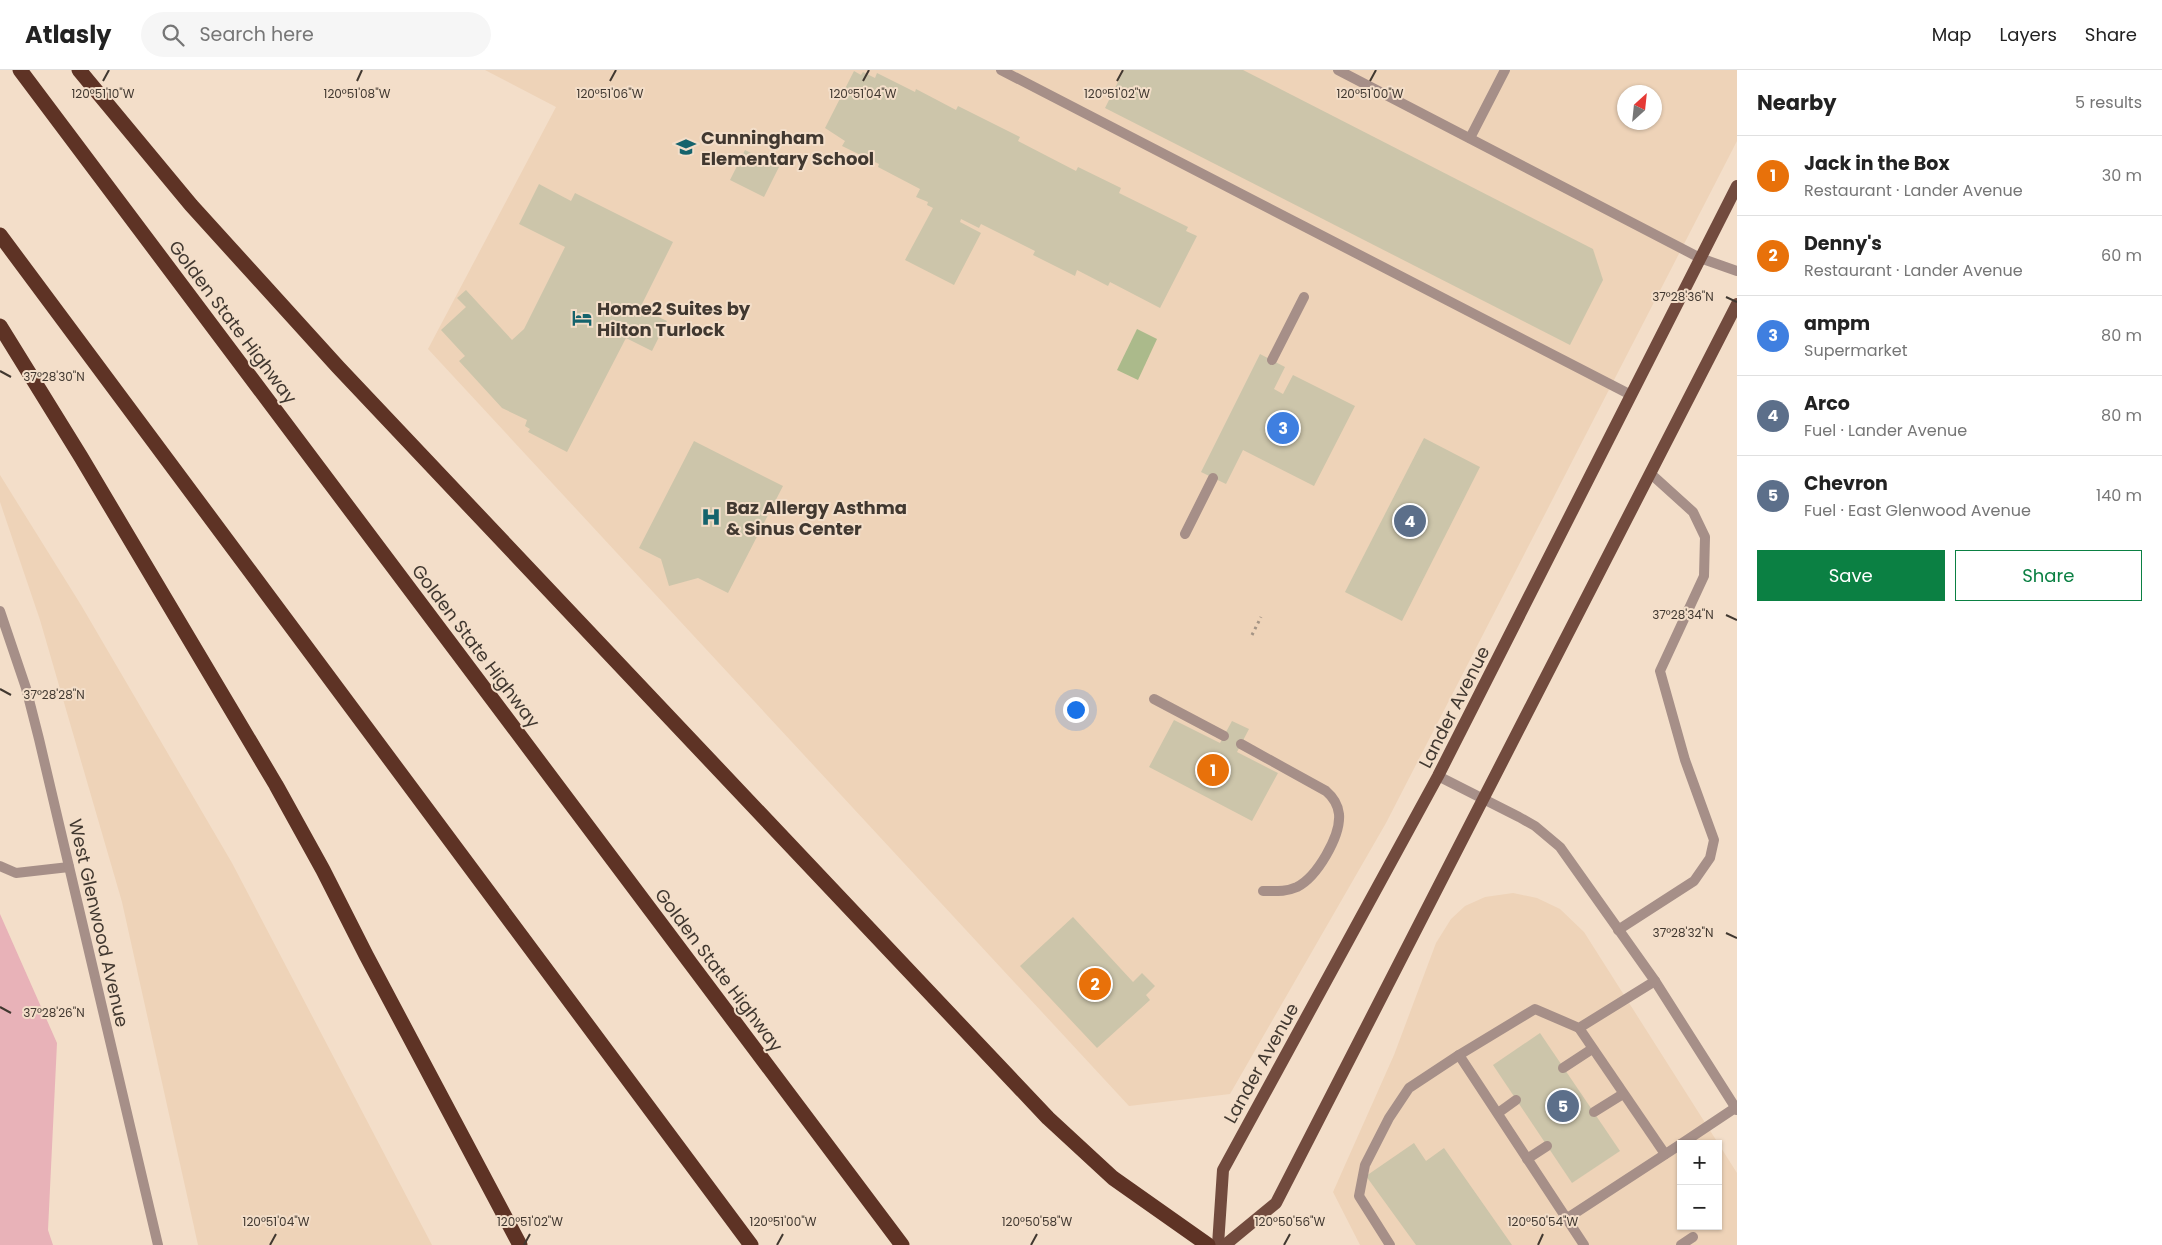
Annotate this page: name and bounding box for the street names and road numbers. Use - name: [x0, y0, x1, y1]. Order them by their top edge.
- street label: Golden State Highway: [163, 235, 303, 409]
- street label: Golden State Highway: [406, 559, 546, 733]
- street label: Lander Avenue: [1412, 642, 1496, 772]
- street label: West Glenwood Avenue: [63, 816, 135, 1030]
- street label: Golden State Highway: [649, 883, 789, 1057]
- street label: Lander Avenue: [1218, 998, 1304, 1128]

